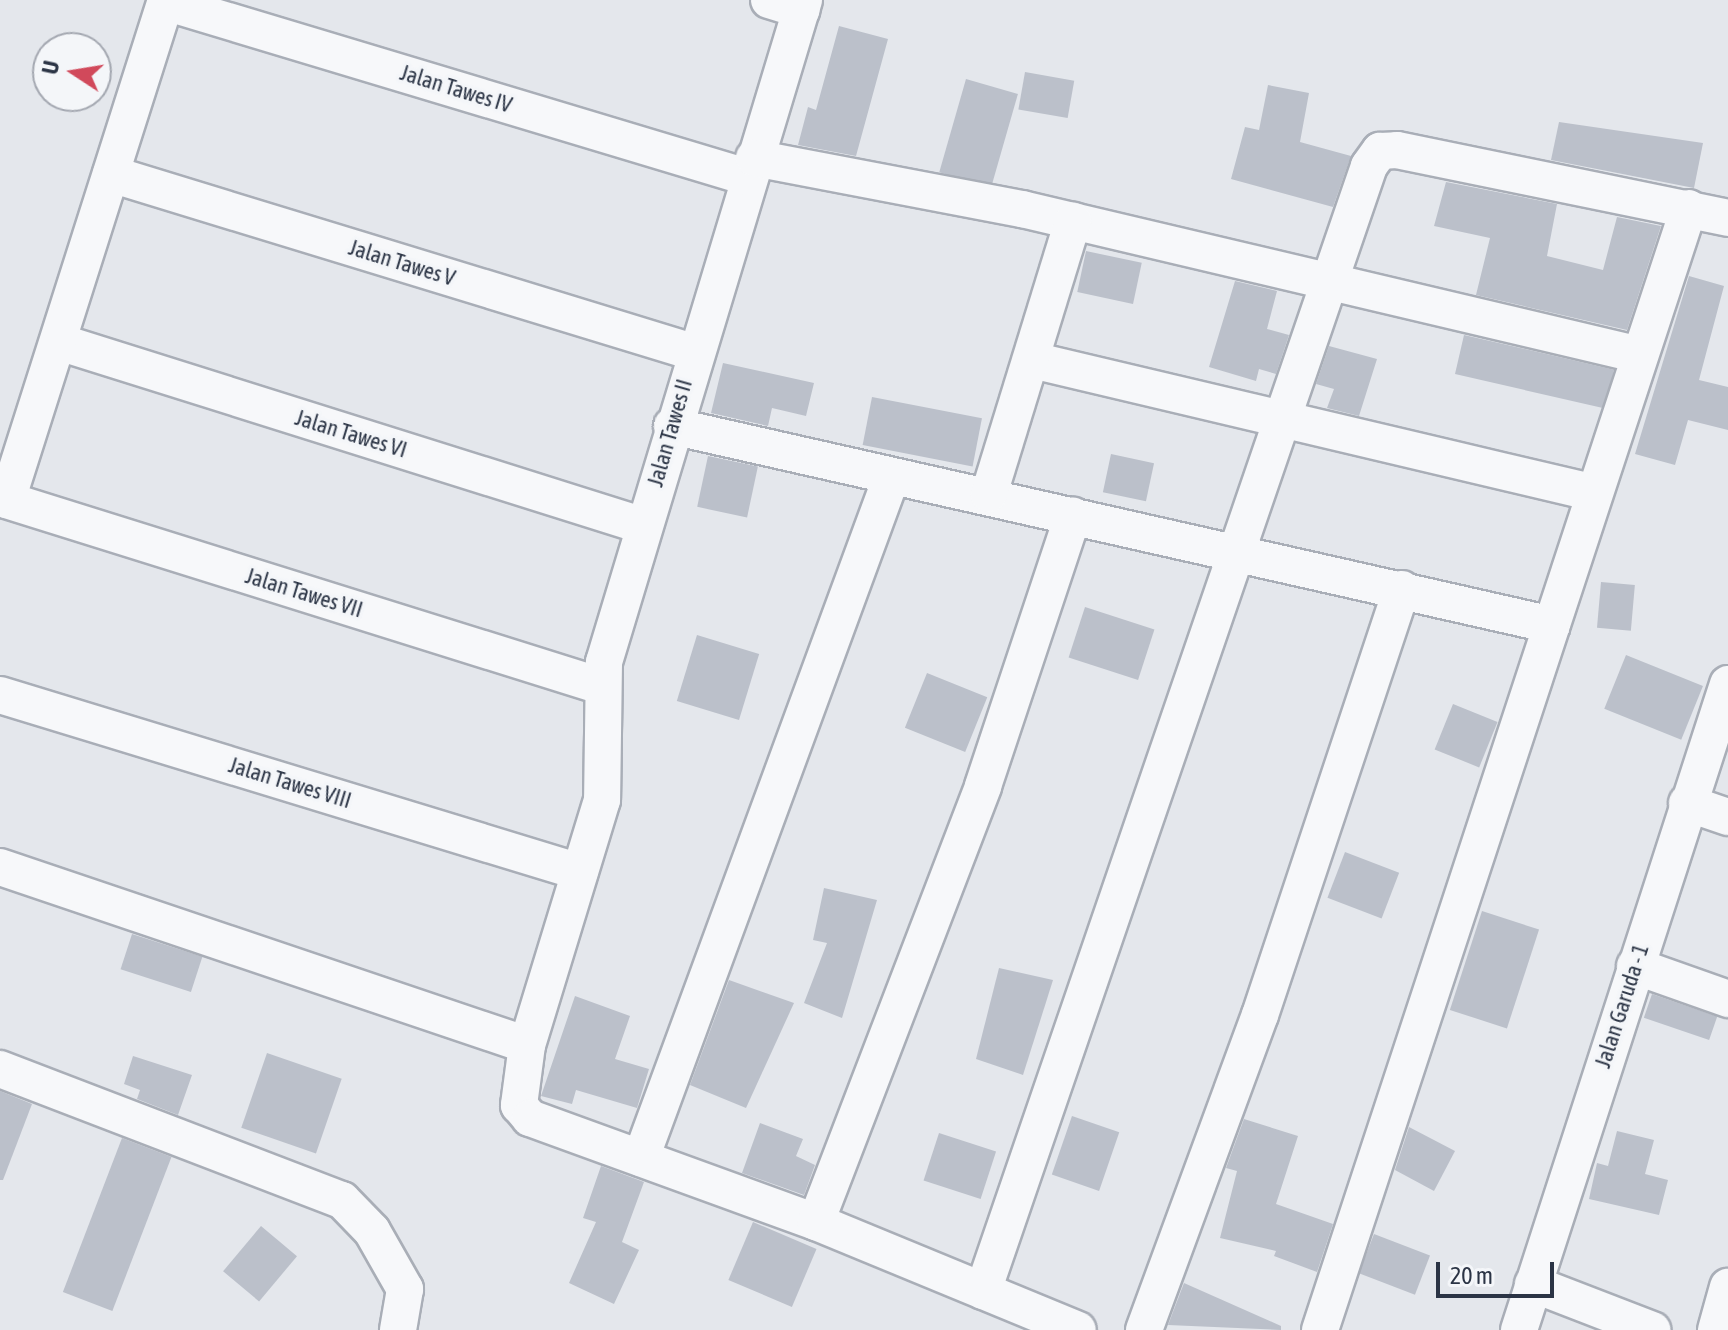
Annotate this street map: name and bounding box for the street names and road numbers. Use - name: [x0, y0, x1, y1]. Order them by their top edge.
- street label: Jalan Tawes IV: [397, 60, 515, 118]
- street label: Jalan Tawes V: [346, 234, 458, 292]
- street label: Jalan Tawes II: [642, 376, 698, 490]
- street label: Jalan Tawes VI: [292, 405, 410, 463]
- street label: Jalan Tawes VII: [242, 563, 366, 623]
- street label: Jalan Tawes VIII: [226, 752, 354, 814]
- street label: Jalan Garuda - 1: [1590, 941, 1654, 1071]

